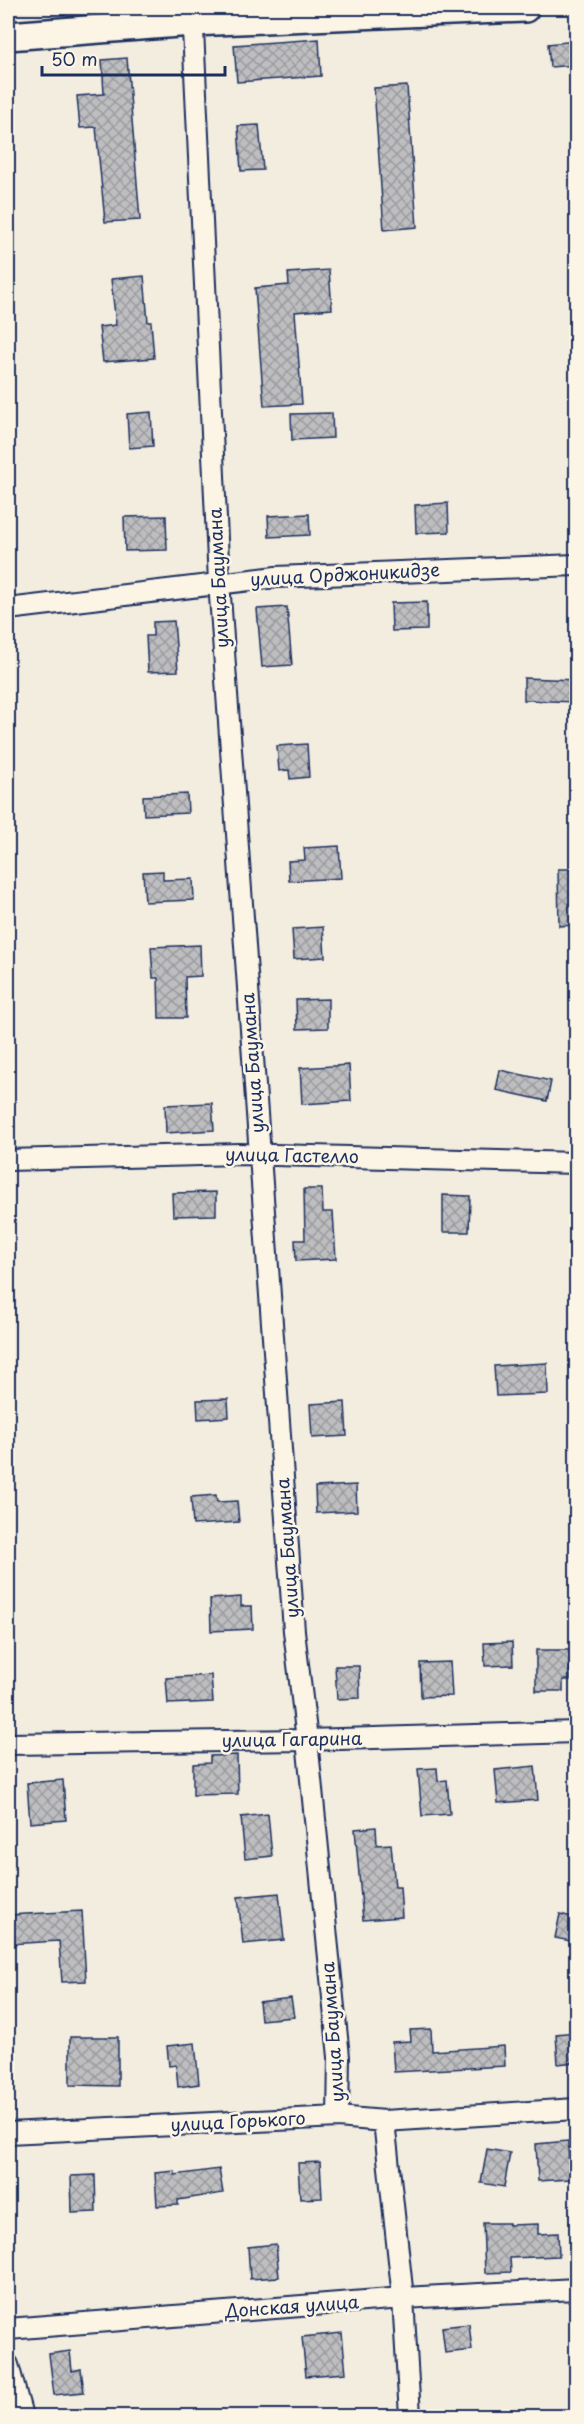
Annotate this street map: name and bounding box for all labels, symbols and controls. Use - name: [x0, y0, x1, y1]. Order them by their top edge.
- scale bar: [42, 39, 225, 77]
- text: 50 m: [51, 45, 98, 72]
- street label: улица Баумана: [200, 507, 235, 649]
- street label: улица Орджоникидзе: [249, 555, 441, 592]
- street label: улица Баумана: [233, 991, 270, 1134]
- street label: улица Гастелло: [225, 1140, 359, 1169]
- street label: улица Баумана: [268, 1476, 305, 1619]
- street label: улица Гагарина: [221, 1724, 363, 1753]
- street label: улица Баумана: [313, 1960, 350, 2103]
- street label: улица Горького: [170, 2103, 306, 2138]
- street label: Донская улица: [223, 2287, 360, 2324]

